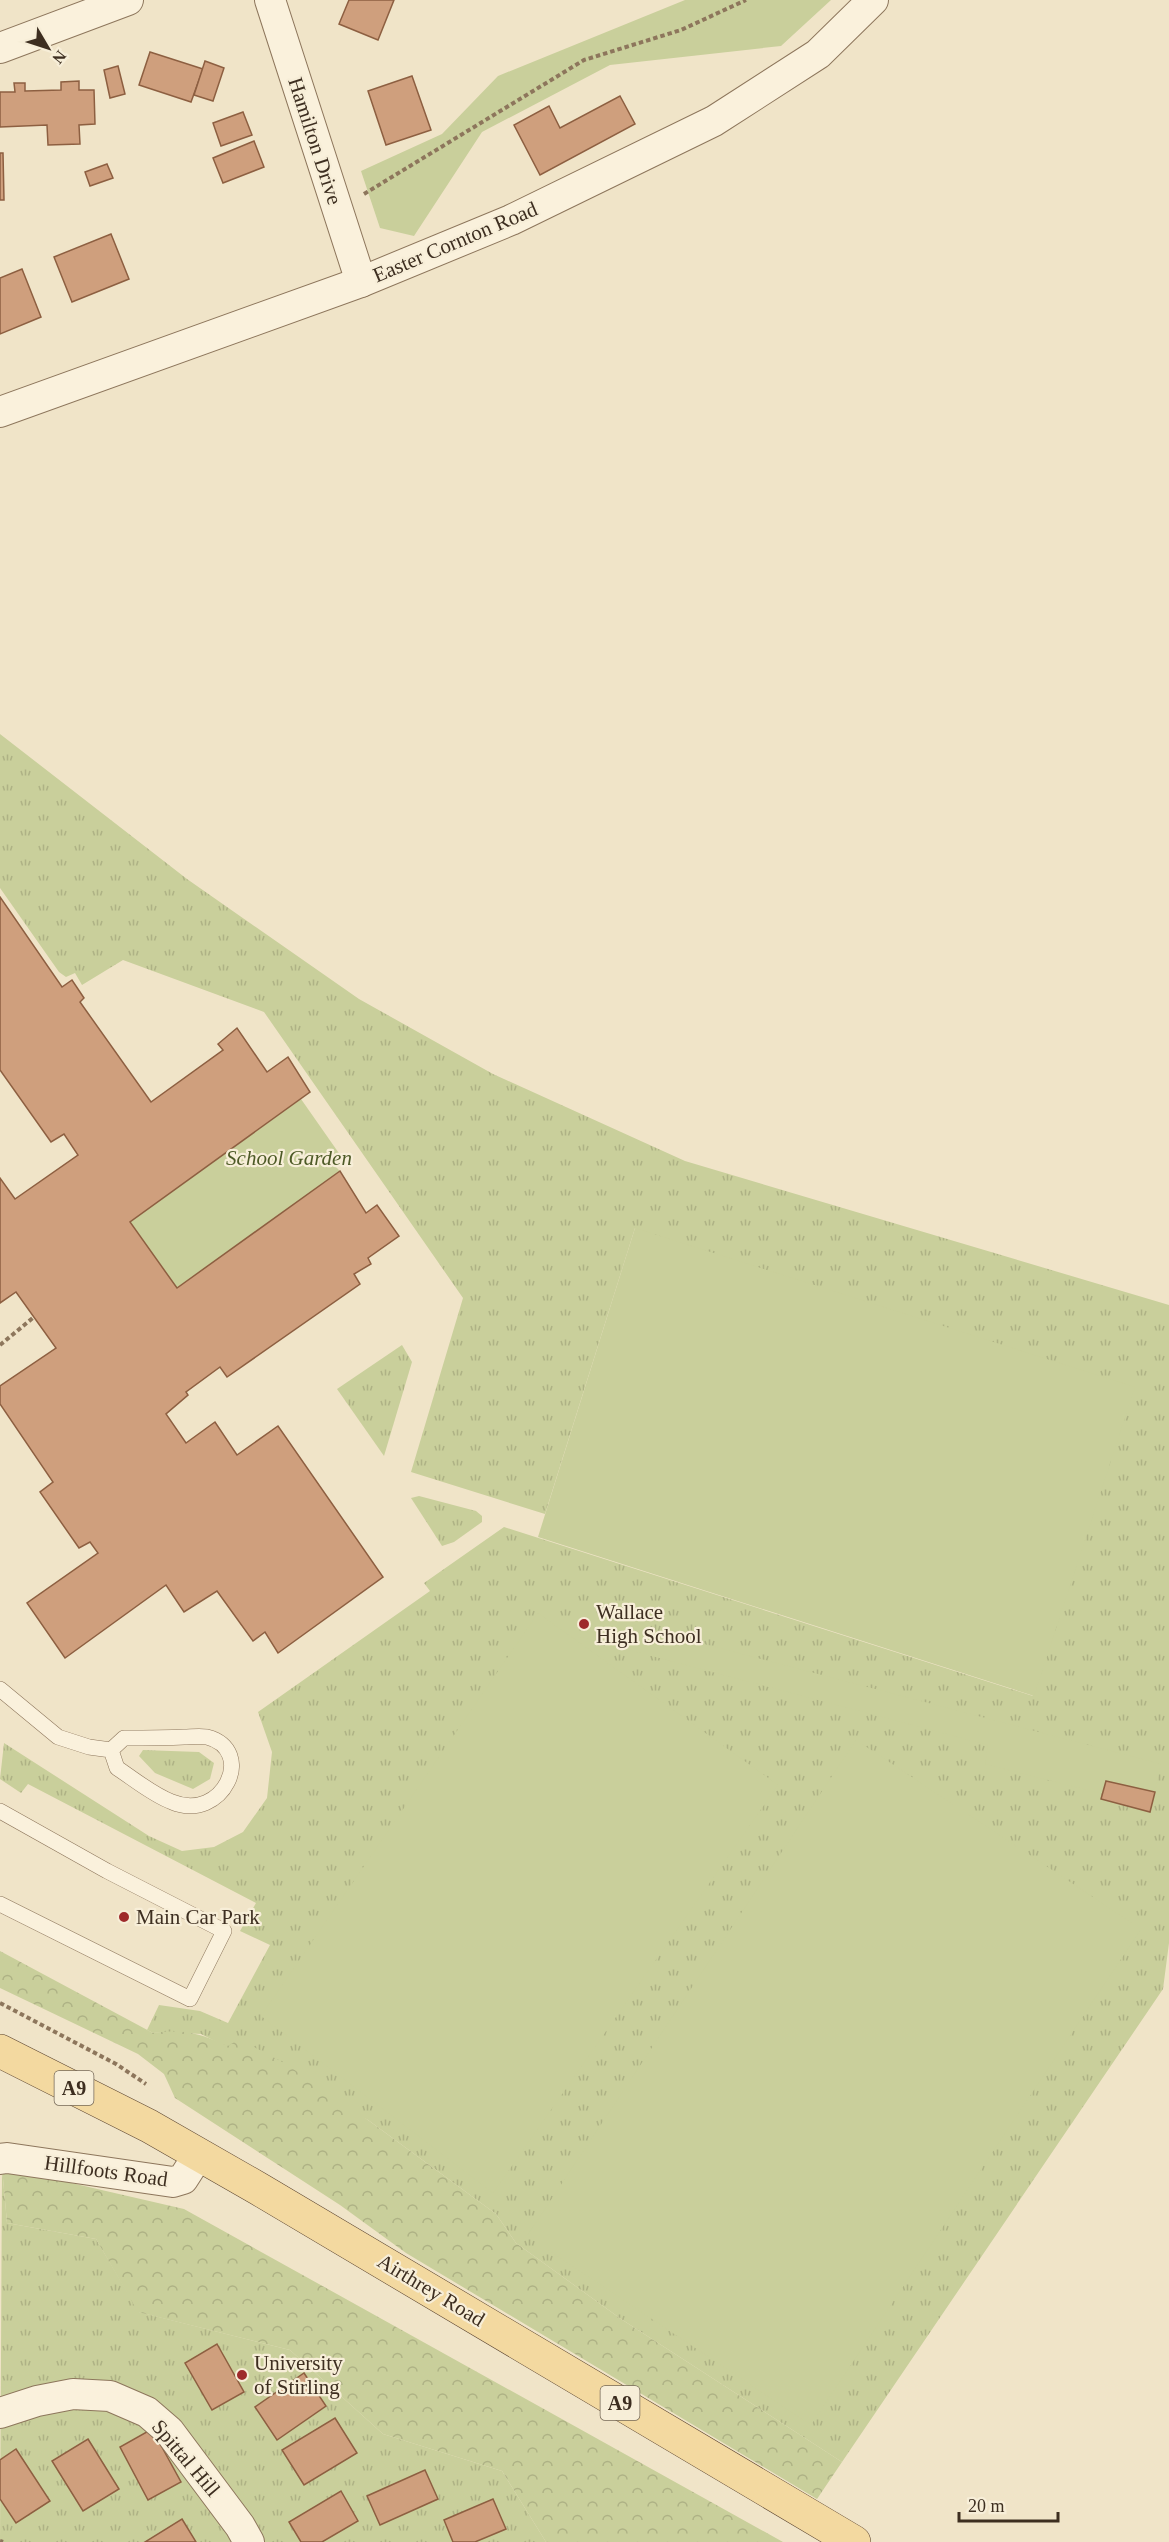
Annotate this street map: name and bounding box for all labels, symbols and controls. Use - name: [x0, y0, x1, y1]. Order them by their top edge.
- north arrow: [18, 18, 78, 78]
- text: N: [49, 47, 70, 67]
- street label: Hamilton Drive: [283, 74, 347, 208]
- street label: Easter Cornton Road: [369, 196, 541, 287]
- park label: School Garden: [226, 1146, 352, 1170]
- place label: Wallace High School: [596, 1600, 702, 1648]
- marker: Wallace High School: [577, 1617, 591, 1631]
- place label: Main Car Park: [136, 1905, 260, 1929]
- marker: Main Car Park: [117, 1910, 131, 1924]
- road number: A9: [54, 2071, 94, 2105]
- street label: Hillfoots Road: [43, 2150, 170, 2192]
- street label: Airthrey Road: [373, 2249, 489, 2332]
- place label: University of Stirling: [254, 2351, 343, 2399]
- marker: University of Stirling: [235, 2368, 249, 2382]
- road number: A9: [600, 2386, 640, 2420]
- street label: Spittal Hill: [147, 2415, 225, 2501]
- scale bar: [959, 2485, 1058, 2523]
- text: 20 m: [968, 2496, 1005, 2516]

